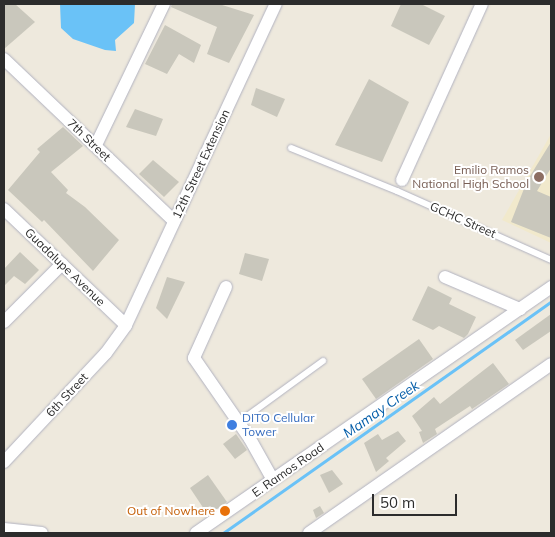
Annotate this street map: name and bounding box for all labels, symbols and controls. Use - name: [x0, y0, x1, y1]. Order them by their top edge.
- street label: 12th Street Extension: [169, 107, 233, 221]
- street label: 7th Street: [64, 116, 114, 164]
- place label: Emilio Ramos National High School: [412, 163, 529, 191]
- marker: Emilio Ramos National High School: [533, 171, 545, 183]
- street label: GCHC Street: [428, 199, 498, 241]
- street label: Guadalupe Avenue: [22, 225, 108, 309]
- street label: 6th Street: [43, 370, 91, 420]
- water label: Mamay Creek: [340, 377, 422, 441]
- place label: DITO Cellular Tower: [242, 411, 315, 439]
- marker: DITO Cellular Tower: [226, 419, 238, 431]
- street label: E. Ramos Road: [249, 440, 327, 500]
- scale bar: [375, 484, 460, 516]
- text: 50 m: [380, 493, 415, 512]
- place label: Out of Nowhere: [127, 504, 215, 518]
- marker: Out of Nowhere: [219, 505, 231, 517]

